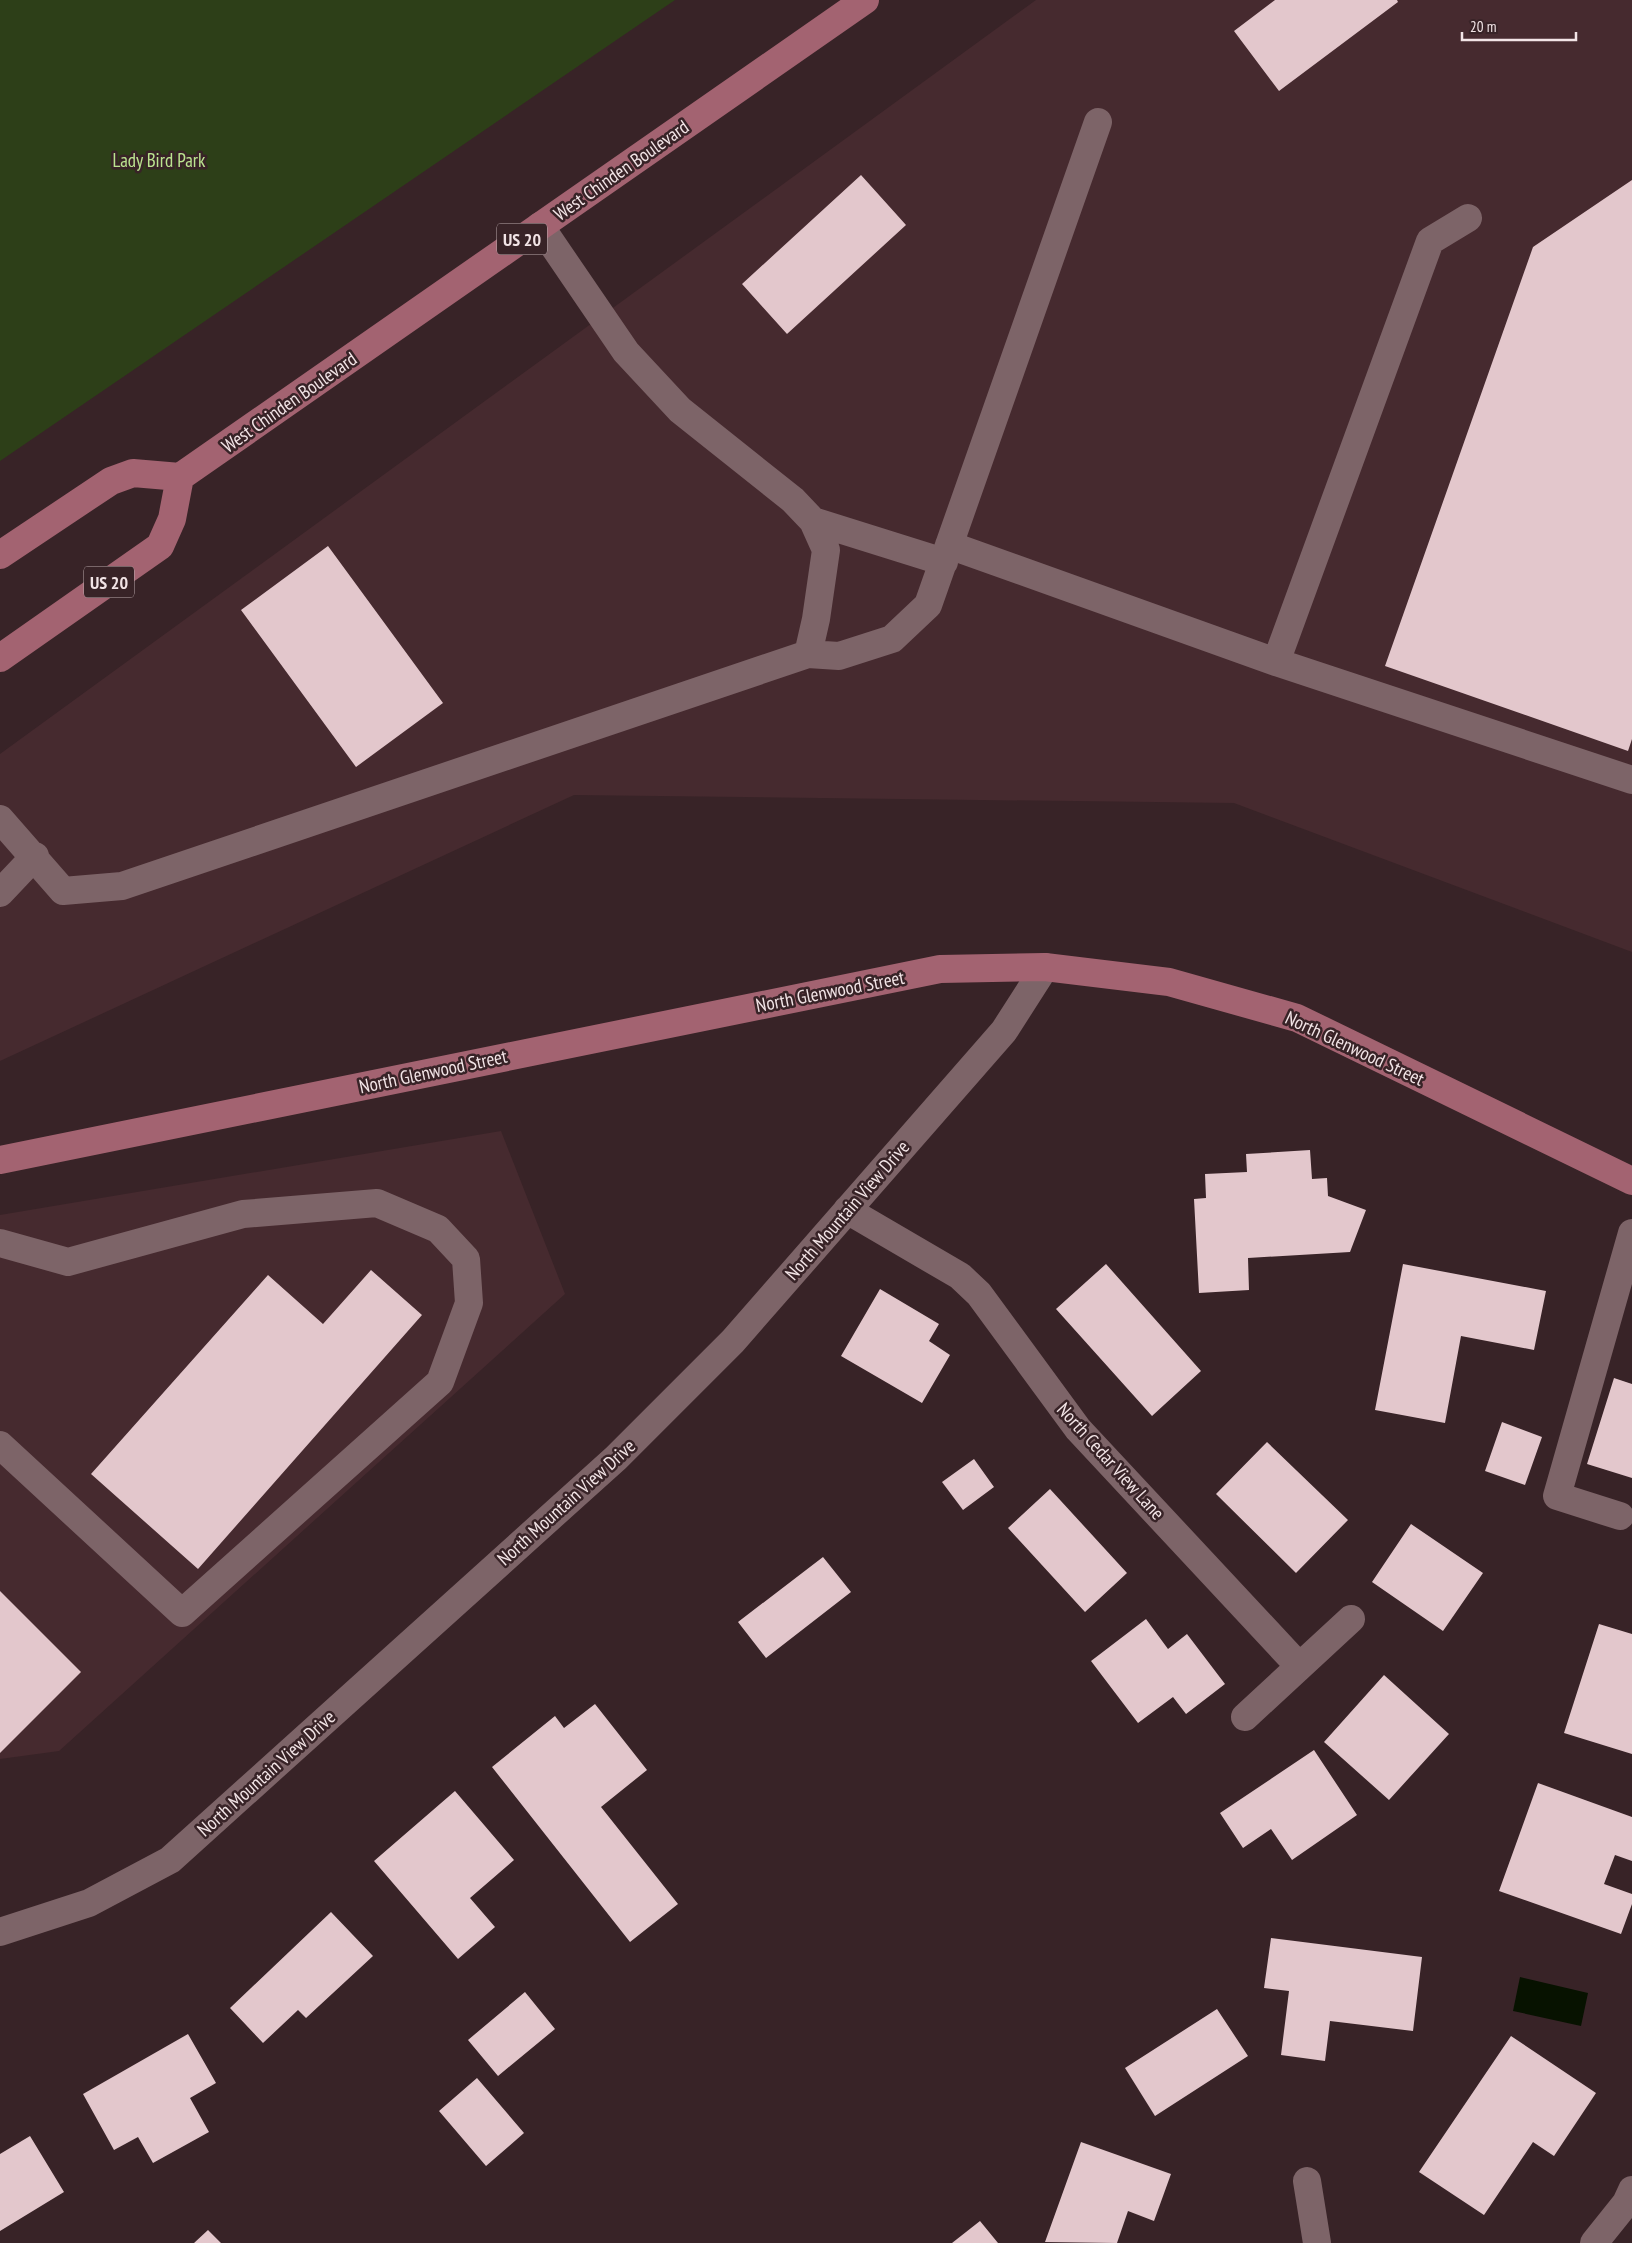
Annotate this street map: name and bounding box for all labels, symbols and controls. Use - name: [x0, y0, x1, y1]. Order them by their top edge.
- scale bar: [1462, 10, 1576, 42]
- text: 20 m: [1470, 17, 1496, 36]
- street label: West Chinden Boulevard: [549, 114, 693, 226]
- park label: Lady Bird Park: [113, 148, 206, 172]
- road number: US 20: [497, 223, 547, 254]
- street label: West Chinden Boulevard: [217, 346, 361, 458]
- road number: US 20: [84, 566, 134, 598]
- street label: North Glenwood Street: [754, 965, 907, 1017]
- street label: North Glenwood Street: [1282, 1005, 1429, 1091]
- street label: North Glenwood Street: [357, 1043, 510, 1098]
- street label: North Mountain View Drive: [780, 1135, 914, 1285]
- street label: North Cedar View Lane: [1052, 1398, 1170, 1525]
- street label: North Mountain View Drive: [492, 1434, 640, 1570]
- street label: North Mountain View Drive: [192, 1705, 340, 1841]

